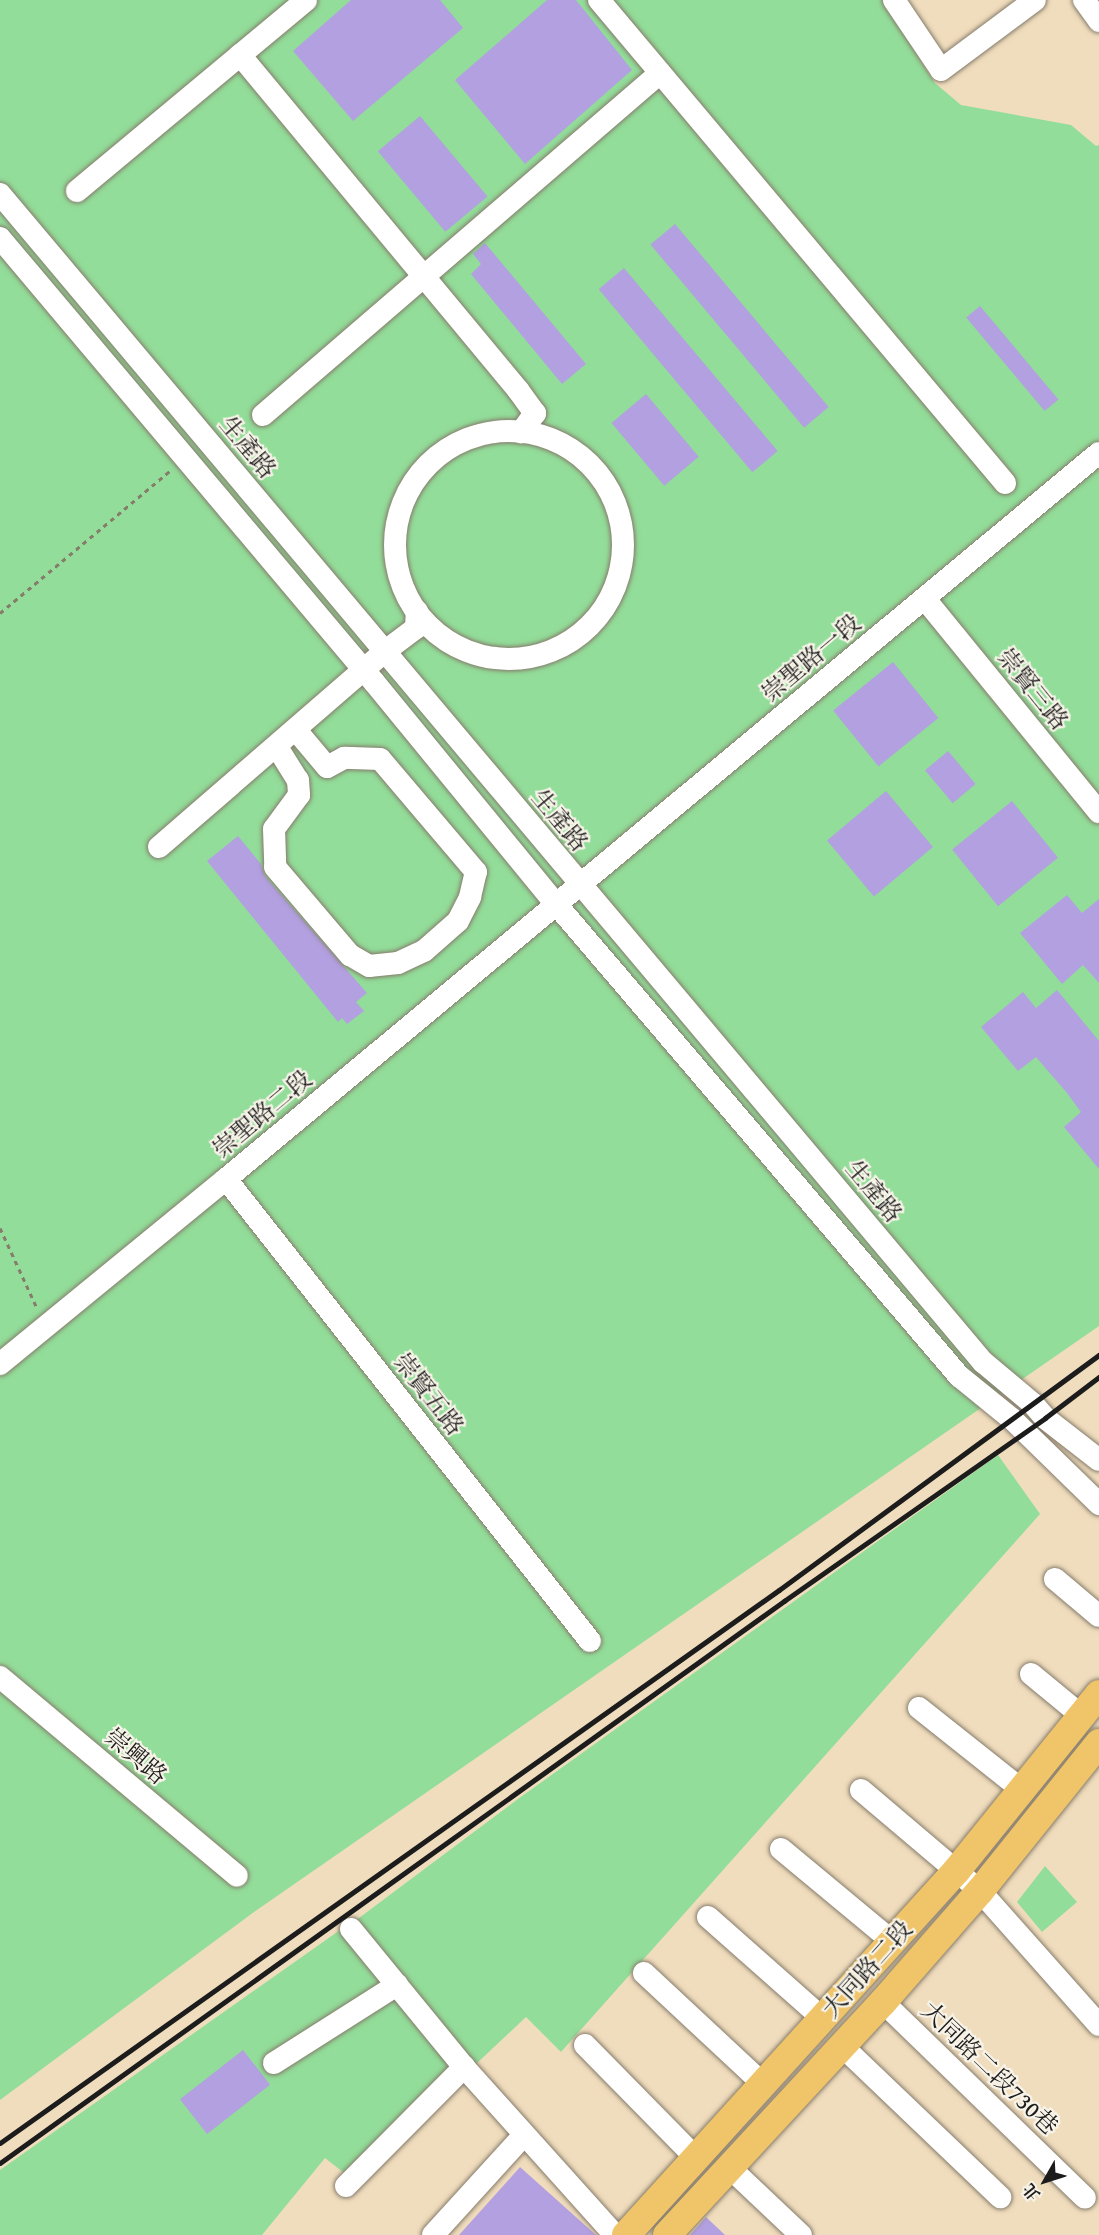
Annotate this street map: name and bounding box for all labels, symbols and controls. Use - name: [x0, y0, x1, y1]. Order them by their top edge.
- street label: 生產路: [214, 410, 282, 484]
- street label: 崇聖路一段: [756, 608, 866, 708]
- street label: 崇賢三路: [992, 643, 1074, 735]
- street label: 生產路: [526, 783, 594, 857]
- street label: 崇聖路二段: [207, 1064, 317, 1164]
- street label: 生產路: [840, 1154, 908, 1228]
- street label: 崇賢五路: [388, 1347, 470, 1441]
- street label: 崇興路: [99, 1722, 173, 1790]
- street label: 大同路二段: [816, 1915, 918, 2023]
- street label: 大同路二段730巷: [916, 1996, 1064, 2140]
- north arrow: [1015, 2151, 1075, 2211]
- text: 北: [1017, 2179, 1045, 2206]

